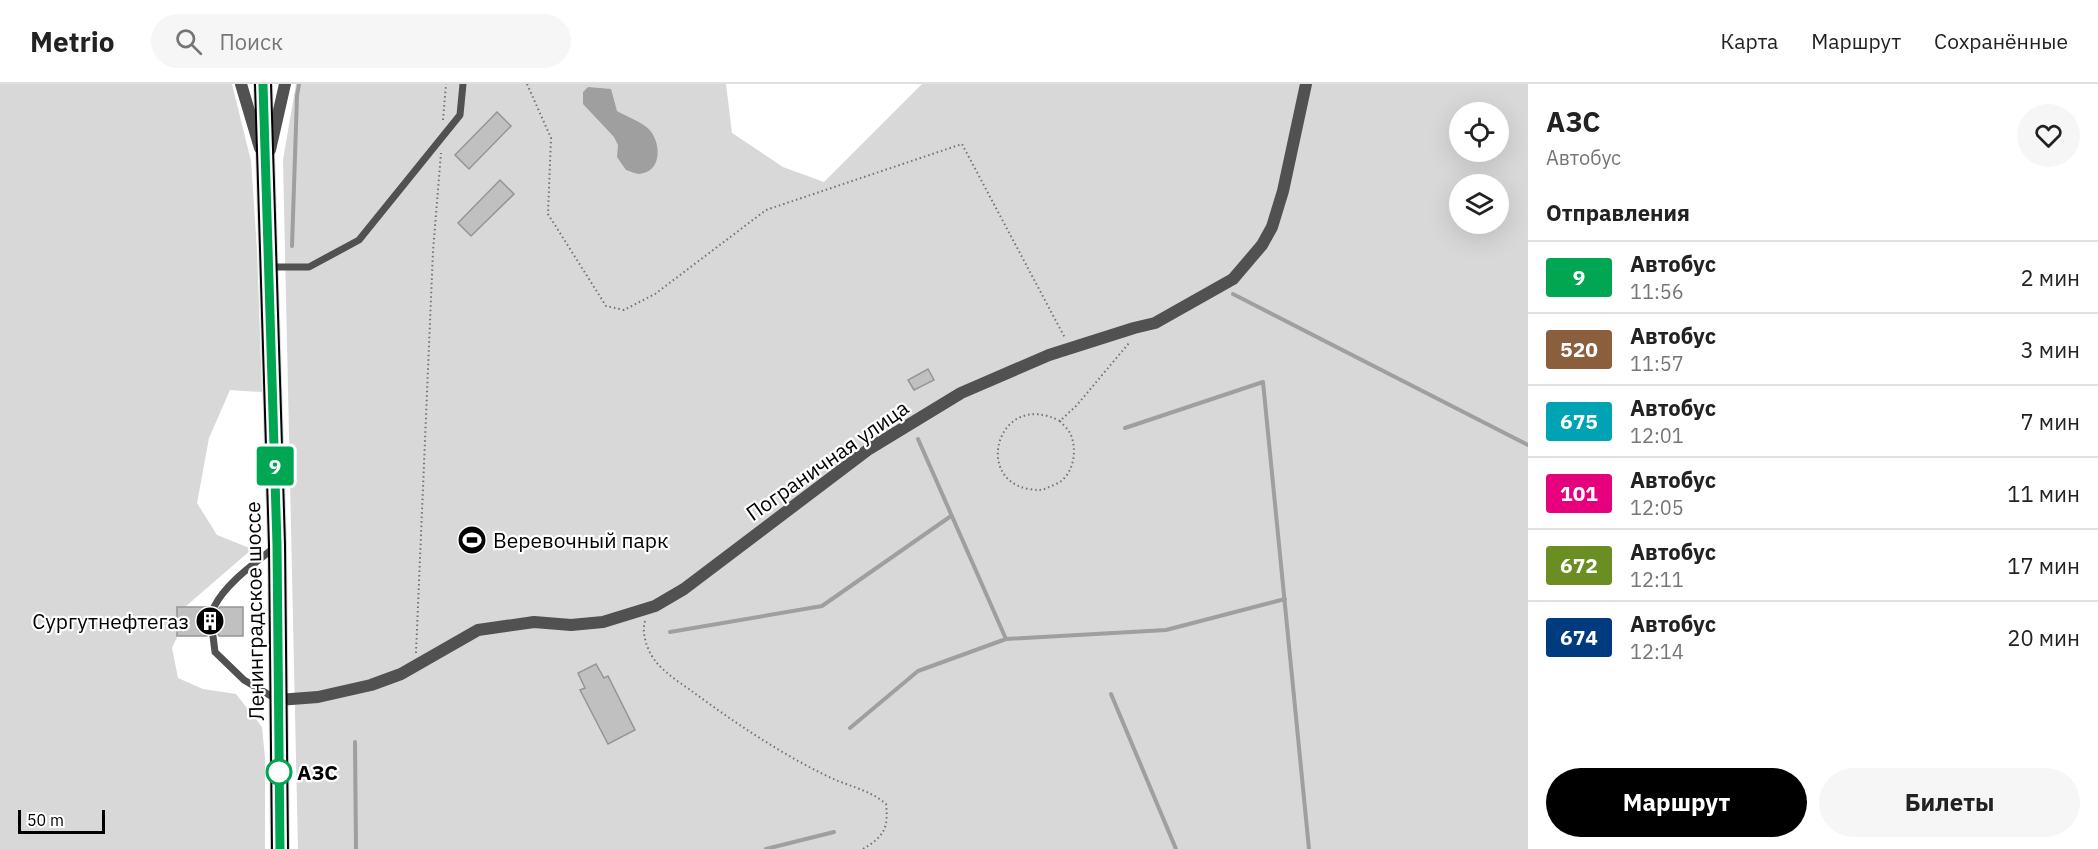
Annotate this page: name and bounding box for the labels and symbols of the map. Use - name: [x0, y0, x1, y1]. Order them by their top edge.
- street label: Пограничная улица: [740, 393, 914, 527]
- line badge: 9: [256, 446, 294, 485]
- street label: Ленинградское шоссе: [238, 501, 270, 721]
- sports icon: Веревочный парк: [456, 524, 488, 556]
- place label: Веревочный парк: [493, 526, 669, 554]
- building icon: Сургутнефтегаз: [194, 605, 226, 637]
- place label: Сургутнефтегаз: [32, 607, 189, 635]
- place label: АЗС: [297, 758, 338, 786]
- marker: АЗС: [266, 759, 292, 785]
- scale bar: [18, 807, 105, 834]

